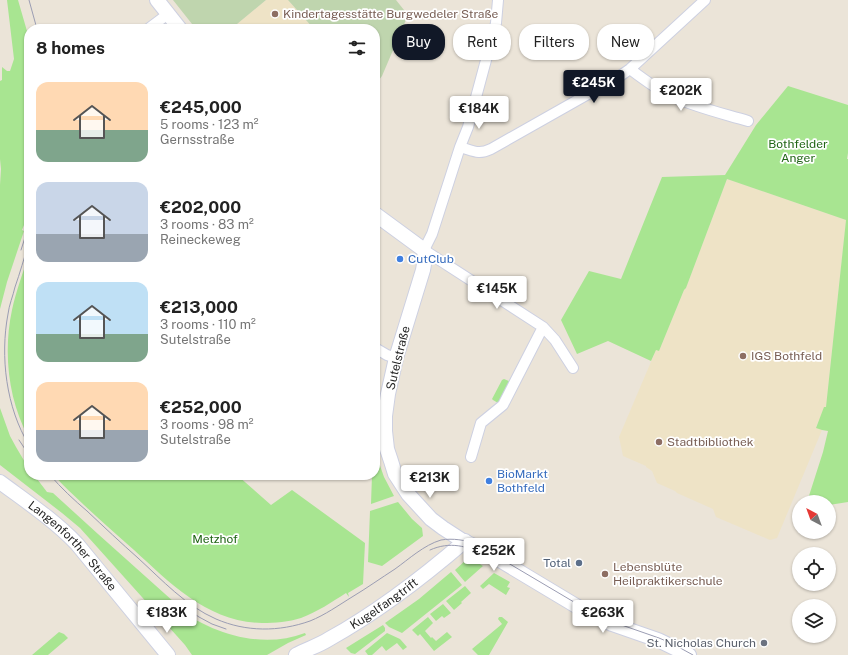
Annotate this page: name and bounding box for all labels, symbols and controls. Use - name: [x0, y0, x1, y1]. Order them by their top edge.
- place label: Kindertagesstätte Burgwedeler Straße: [283, 7, 499, 21]
- marker: Kindertagesstätte Burgwedeler Straße: [270, 9, 280, 19]
- chip: Buy: [392, 24, 445, 60]
- chip: Rent: [453, 24, 511, 60]
- chip: Filters: [519, 24, 589, 60]
- chip: New: [597, 24, 654, 60]
- icon: filters: [346, 37, 368, 59]
- text: 8 homes: [36, 38, 105, 58]
- pin: €245K: [566, 70, 622, 104]
- text: €245K: [572, 75, 616, 90]
- pin: €202K: [653, 78, 709, 112]
- text: €202K: [660, 83, 702, 98]
- pin: €184K: [451, 96, 507, 130]
- text: €245,000: [160, 97, 242, 117]
- icon: home: [68, 98, 116, 146]
- text: €184K: [459, 101, 499, 116]
- text: 5 rooms · 123 m²: [160, 117, 259, 132]
- text: Gernsstraße: [160, 132, 235, 147]
- park label: Bothfelder Anger: [768, 137, 828, 165]
- text: €202,000: [160, 197, 241, 217]
- icon: home: [68, 198, 116, 246]
- text: 3 rooms · 83 m²: [160, 217, 254, 232]
- text: Reineckeweg: [160, 232, 241, 247]
- place label: CutClub: [408, 252, 454, 266]
- marker: CutClub: [395, 254, 405, 264]
- pin: €145K: [469, 276, 525, 310]
- text: €145K: [477, 281, 517, 296]
- text: €213,000: [160, 297, 238, 317]
- icon: home: [68, 298, 116, 346]
- text: 3 rooms · 110 m²: [160, 317, 256, 332]
- street label: Sutelstraße: [383, 324, 413, 391]
- text: Sutelstraße: [160, 332, 231, 347]
- place label: IGS Bothfeld: [751, 349, 822, 363]
- marker: IGS Bothfeld: [738, 351, 748, 361]
- text: €252,000: [160, 397, 242, 417]
- icon: home: [68, 398, 116, 446]
- text: 3 rooms · 98 m²: [160, 417, 254, 432]
- text: Sutelstraße: [160, 432, 231, 447]
- place label: Stadtbibliothek: [667, 435, 754, 449]
- marker: Stadtbibliothek: [654, 437, 664, 447]
- pin: €213K: [402, 465, 458, 499]
- place label: BioMarkt Bothfeld: [497, 467, 548, 495]
- text: €213K: [410, 470, 450, 485]
- marker: BioMarkt Bothfeld: [484, 476, 494, 486]
- north arrow: [792, 495, 836, 539]
- map controls: [792, 495, 836, 643]
- street label: Langenforther Straße: [25, 498, 120, 594]
- park label: Metzhof: [192, 532, 238, 546]
- pin: €252K: [466, 538, 522, 572]
- text: €252K: [472, 543, 516, 558]
- button: locate: [792, 547, 836, 591]
- place label: Total: [543, 556, 571, 570]
- marker: Total: [574, 558, 584, 568]
- place label: Lebensblüte Heilpraktikerschule: [613, 560, 723, 588]
- marker: Lebensblüte Heilpraktikerschule: [600, 569, 610, 579]
- street label: Kugelfangtrift: [347, 575, 421, 632]
- button: layers: [792, 599, 836, 643]
- pin: €183K: [139, 600, 195, 634]
- pin: €263K: [575, 600, 631, 634]
- text: €183K: [147, 605, 187, 620]
- text: €263K: [581, 605, 625, 620]
- place label: St. Nicholas Church: [647, 636, 756, 650]
- marker: St. Nicholas Church: [759, 638, 769, 648]

